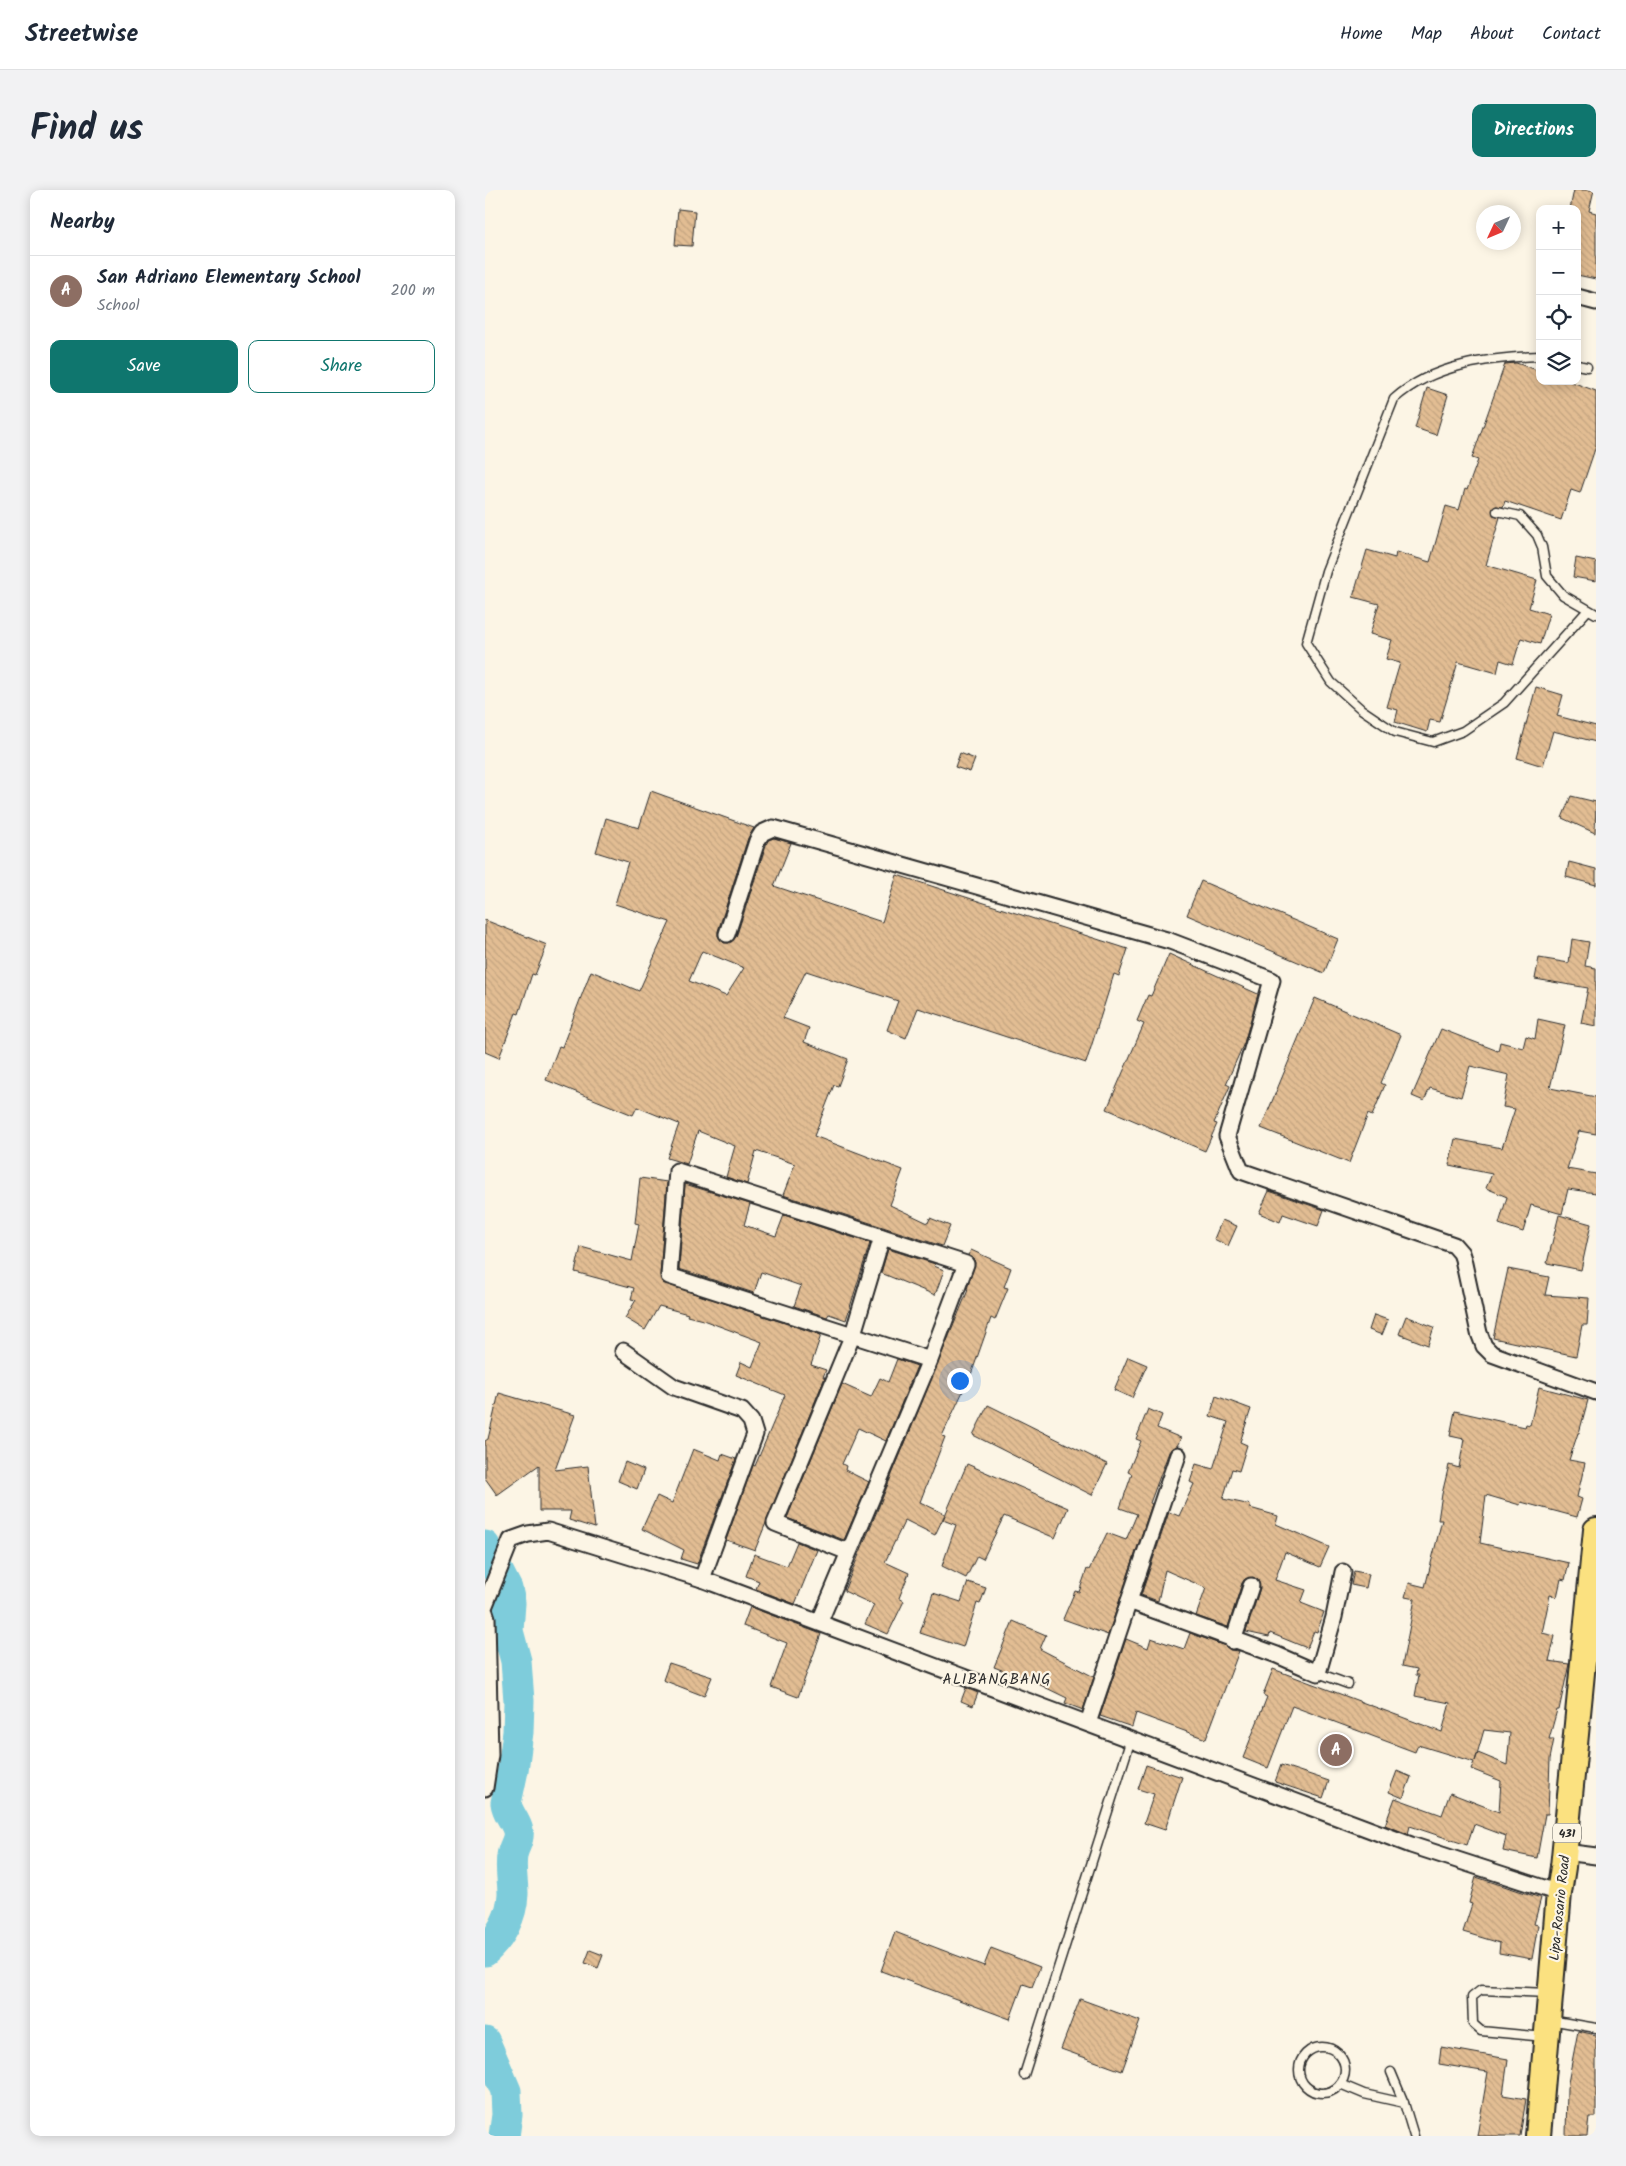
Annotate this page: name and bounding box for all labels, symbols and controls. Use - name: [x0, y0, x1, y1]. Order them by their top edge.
- text: Streetwise: [25, 15, 138, 54]
- text: Home: [1340, 20, 1383, 49]
- text: Map: [1411, 20, 1442, 49]
- text: About: [1470, 20, 1514, 49]
- text: Contact: [1542, 20, 1601, 49]
- text: Find us: [30, 102, 143, 158]
- button: Directions: [1472, 104, 1596, 157]
- north arrow: [1476, 205, 1521, 250]
- map controls: [1536, 205, 1581, 385]
- button: +: [1536, 205, 1581, 250]
- text: Nearby: [50, 206, 115, 239]
- button: −: [1536, 250, 1581, 295]
- text: San Adriano Elementary School: [97, 263, 361, 293]
- text: A: [61, 278, 71, 303]
- text: 200 m: [391, 278, 435, 303]
- text: School: [97, 293, 140, 318]
- button: locate: [1536, 295, 1581, 340]
- button: Save: [50, 340, 238, 393]
- button: Share: [248, 340, 435, 393]
- button: layers: [1536, 340, 1581, 385]
- your location: [947, 1368, 973, 1394]
- district label: ALIBANGBANG: [943, 1668, 1051, 1692]
- pin: A: [1320, 1731, 1352, 1769]
- road number: 431: [1553, 1824, 1581, 1842]
- street label: Lipa-Rosario Road: [1544, 1853, 1577, 1962]

